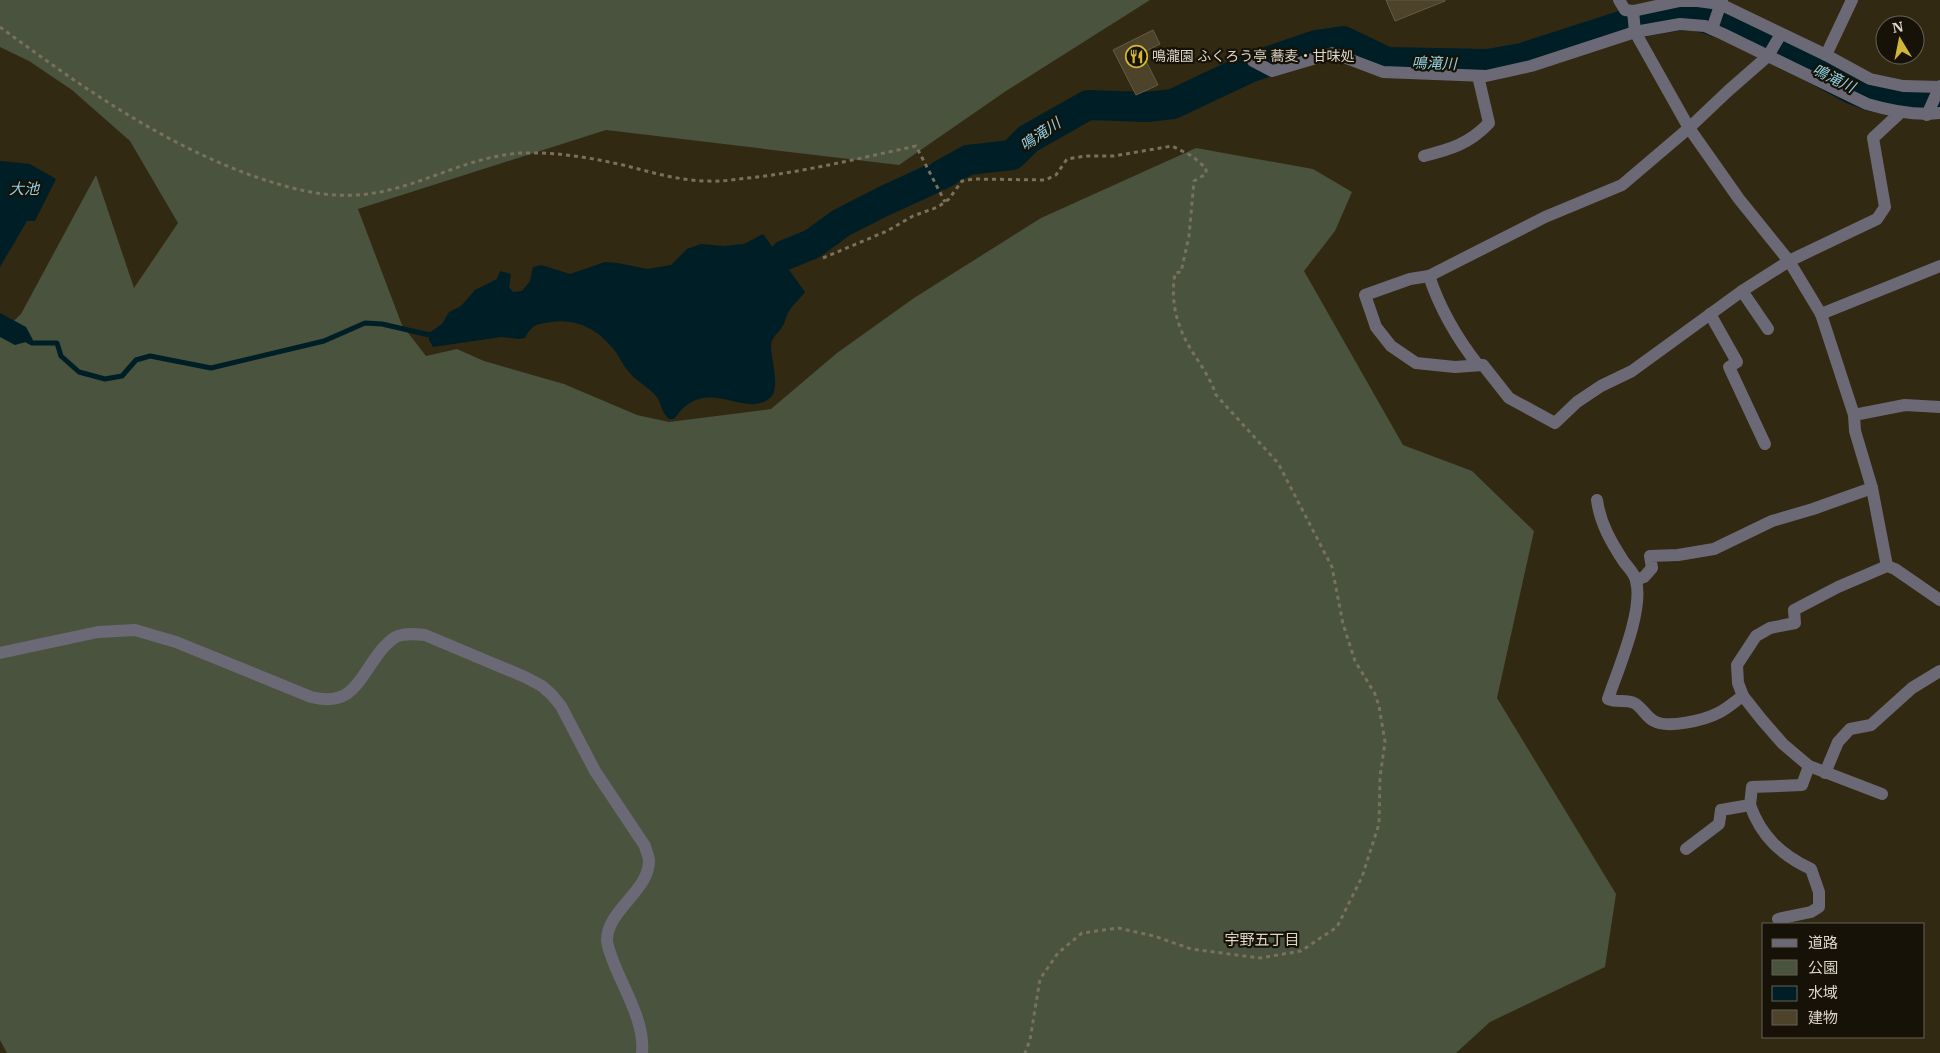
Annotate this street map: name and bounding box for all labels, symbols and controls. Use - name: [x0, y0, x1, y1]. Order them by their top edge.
- north arrow: [1875, 15, 1925, 65]
- text: N: [1891, 17, 1905, 37]
- restaurant icon: 鳴瀧園 ふくろう亭 蕎麦・甘味処: [1124, 44, 1148, 68]
- place label: 鳴瀧園 ふくろう亭 蕎麦・甘味処: [1152, 47, 1355, 65]
- water label: 鳴滝川: [1411, 53, 1459, 73]
- water label: 鳴滝川: [1810, 60, 1860, 97]
- water label: 鳴滝川: [1016, 112, 1066, 154]
- water label: 大池: [9, 179, 41, 198]
- legend: [1762, 923, 1925, 1038]
- district label: 宇野五丁目: [1224, 930, 1300, 949]
- text: 道路: [1808, 933, 1838, 952]
- text: 公園: [1808, 958, 1838, 977]
- text: 水域: [1808, 983, 1838, 1002]
- text: 建物: [1808, 1008, 1838, 1027]

